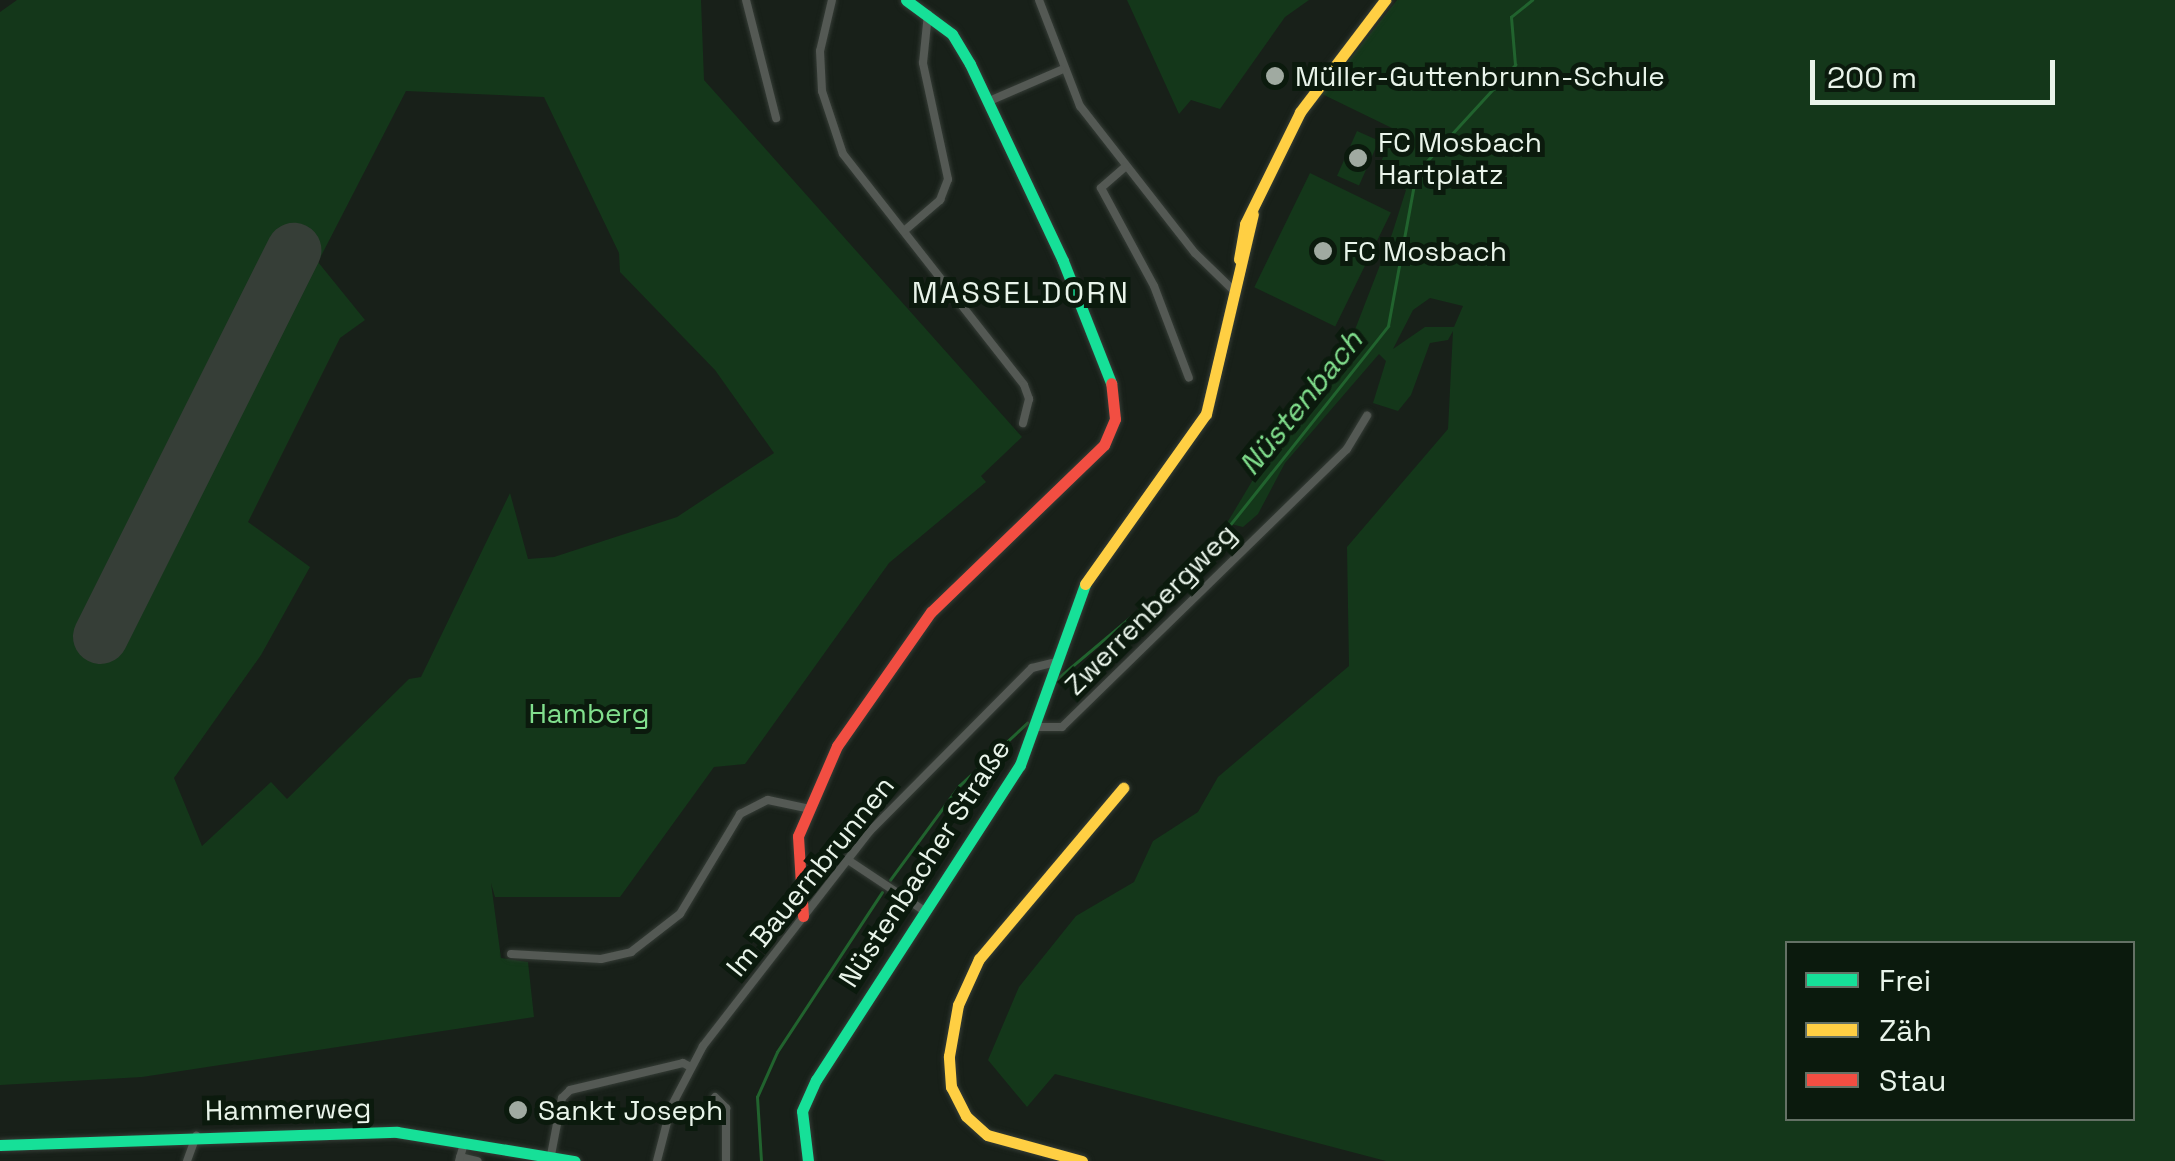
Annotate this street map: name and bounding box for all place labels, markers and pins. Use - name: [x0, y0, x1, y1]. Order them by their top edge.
- place label: Müller-Guttenbrunn-Schule: [1295, 59, 1665, 93]
- marker: Müller-Guttenbrunn-Schule: [1264, 65, 1286, 87]
- place label: FC Mosbach Hartplatz: [1378, 125, 1542, 191]
- marker: FC Mosbach Hartplatz: [1347, 147, 1369, 169]
- place label: FC Mosbach: [1343, 234, 1507, 268]
- marker: FC Mosbach: [1312, 240, 1334, 262]
- place label: Sankt Joseph: [538, 1093, 723, 1127]
- marker: Sankt Joseph: [507, 1099, 529, 1121]

